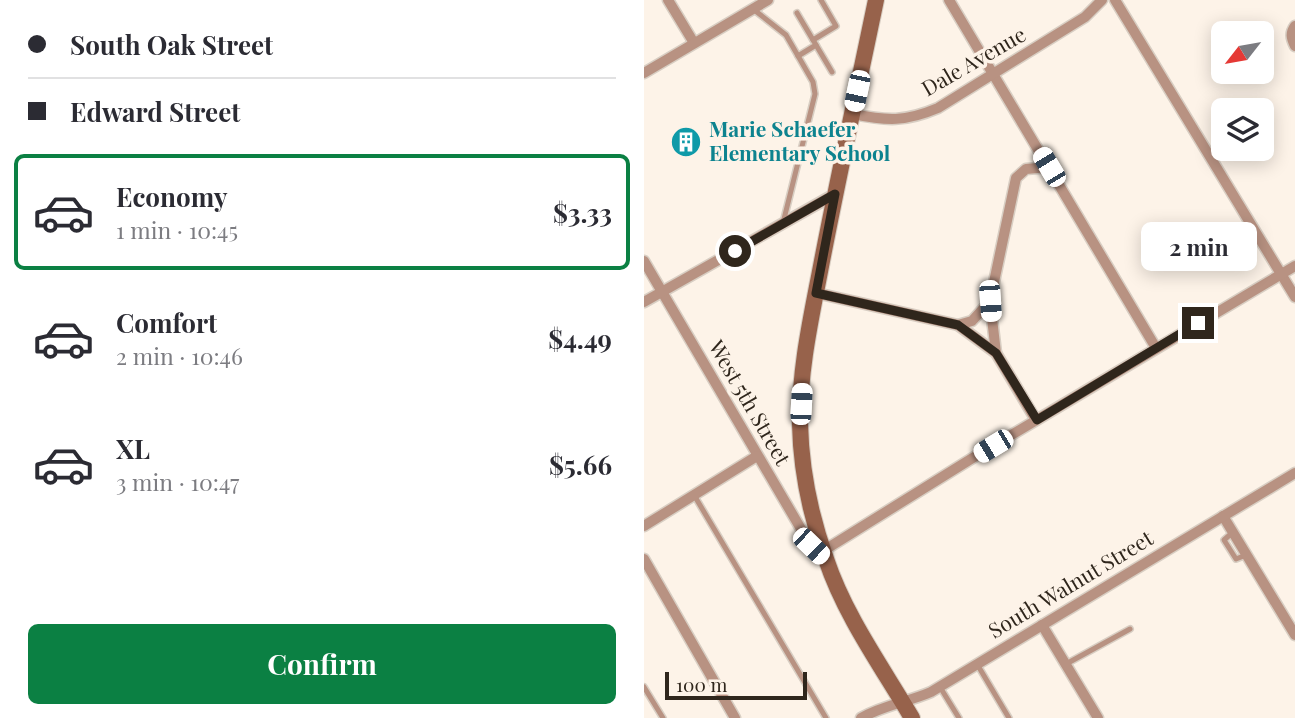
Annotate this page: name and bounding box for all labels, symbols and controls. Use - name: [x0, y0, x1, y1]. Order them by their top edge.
- street label: Dale Avenue: [916, 19, 1030, 101]
- north arrow: [1211, 21, 1274, 84]
- map controls: [1211, 21, 1274, 161]
- text: South Oak Street: [70, 27, 273, 62]
- car: [843, 68, 872, 114]
- text: Edward Street: [70, 94, 240, 129]
- button: layers: [1211, 98, 1274, 161]
- place label: Marie Schaefer Elementary School: [709, 114, 891, 166]
- building icon: Marie Schaefer Elementary School: [669, 125, 703, 159]
- car: [1030, 144, 1069, 190]
- text: Economy: [116, 179, 227, 214]
- icon: car: [32, 181, 95, 244]
- text: $3.33: [553, 195, 612, 230]
- text: 1 min · 10:45: [116, 214, 238, 245]
- callout: 2 min: [1140, 222, 1256, 270]
- text: 2 min: [1169, 231, 1229, 262]
- route start: [719, 235, 751, 267]
- car: [979, 279, 1002, 323]
- text: Comfort: [116, 305, 217, 340]
- icon: car: [32, 307, 95, 370]
- route end: [1182, 307, 1214, 339]
- text: $4.49: [548, 321, 612, 356]
- street label: West 5th Street: [703, 334, 798, 470]
- text: 2 min · 10:46: [116, 340, 243, 371]
- car: [790, 382, 813, 426]
- car: [970, 426, 1017, 466]
- text: XL: [116, 431, 150, 466]
- icon: car: [32, 433, 95, 496]
- text: $5.66: [549, 447, 612, 482]
- text: 3 min · 10:47: [116, 466, 239, 497]
- street label: South Walnut Street: [983, 523, 1158, 643]
- car: [789, 524, 834, 568]
- button: Confirm: [28, 624, 616, 704]
- scale bar: [665, 669, 807, 701]
- text: 100 m: [676, 671, 727, 697]

